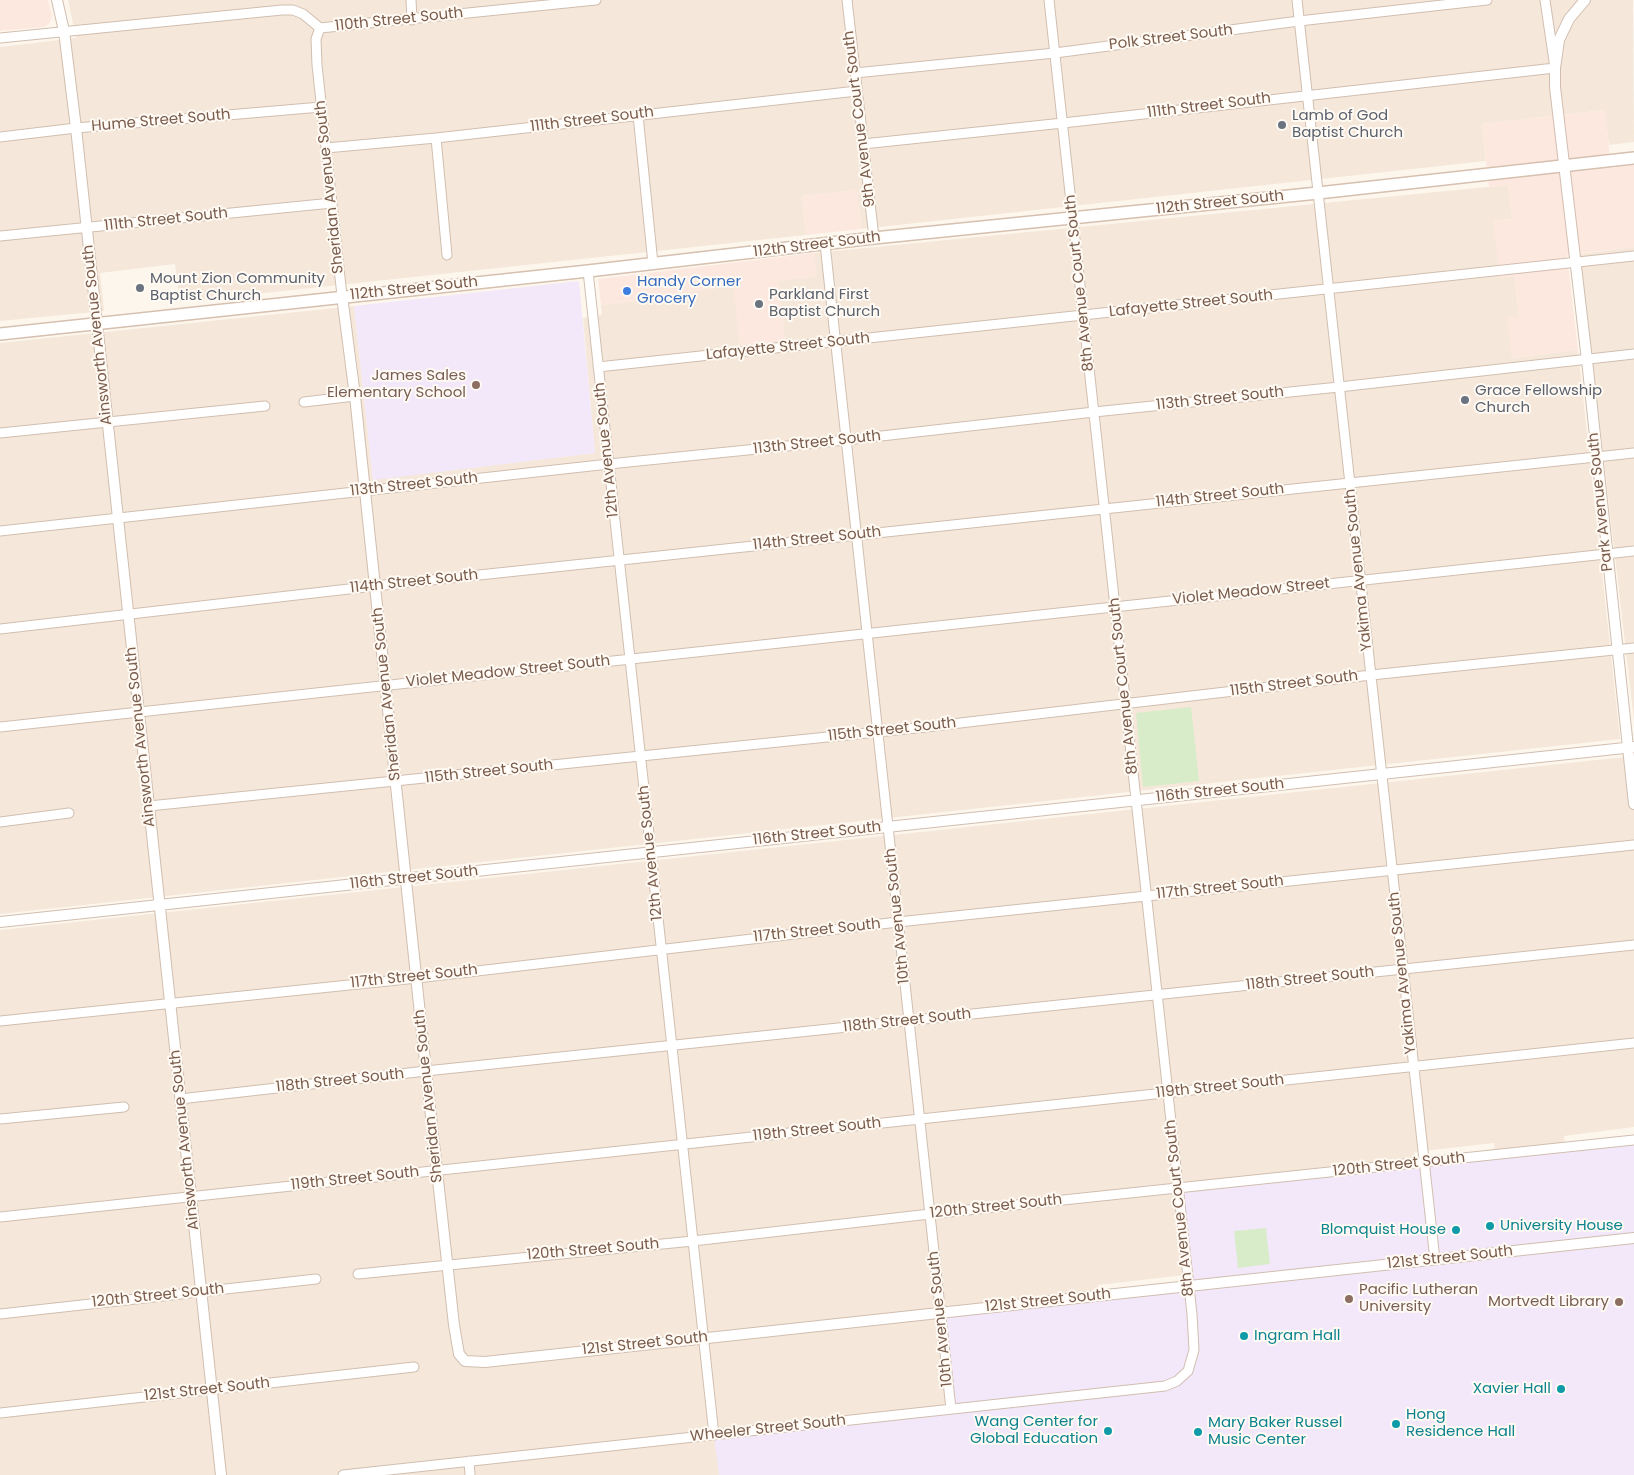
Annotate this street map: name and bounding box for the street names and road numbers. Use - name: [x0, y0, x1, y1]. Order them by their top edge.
- street label: 110th Street South: [334, 4, 464, 36]
- street label: Polk Street South: [1108, 21, 1234, 55]
- street label: 9th Avenue Court South: [840, 30, 880, 208]
- street label: 111th Street South: [1146, 89, 1272, 123]
- street label: Sheridan Avenue South: [312, 99, 348, 275]
- street label: 111th Street South: [529, 103, 655, 137]
- street label: Hume Street South: [91, 106, 231, 136]
- street label: 112th Street South: [1155, 187, 1285, 219]
- street label: 8th Avenue Court South: [1062, 194, 1098, 372]
- street label: 111th Street South: [103, 205, 229, 235]
- street label: 112th Street South: [752, 228, 882, 262]
- street label: Ainsworth Avenue South: [80, 244, 116, 426]
- street label: 112th Street South: [349, 273, 479, 305]
- street label: Lafayette Street South: [1108, 286, 1274, 322]
- street label: Lafayette Street South: [705, 329, 871, 365]
- street label: 12th Avenue South: [591, 381, 623, 519]
- street label: 113th Street South: [1155, 383, 1285, 415]
- street label: 113th Street South: [752, 427, 882, 459]
- street label: Park Avenue South: [1585, 432, 1617, 572]
- street label: 113th Street South: [349, 469, 479, 501]
- street label: 114th Street South: [1155, 480, 1285, 512]
- street label: Yakima Avenue South: [1342, 488, 1376, 652]
- street label: 114th Street South: [752, 523, 882, 555]
- street label: 114th Street South: [349, 566, 479, 598]
- street label: Violet Meadow Street: [1171, 575, 1331, 609]
- street label: 8th Avenue Court South: [1106, 597, 1142, 775]
- street label: Sheridan Avenue South: [369, 606, 405, 782]
- street label: Ainsworth Avenue South: [123, 646, 159, 828]
- street label: Violet Meadow Street South: [405, 652, 611, 692]
- street label: 115th Street South: [1229, 667, 1359, 701]
- street label: 115th Street South: [827, 714, 957, 746]
- street label: 115th Street South: [424, 756, 554, 788]
- street label: 116th Street South: [1155, 775, 1285, 807]
- street label: 12th Avenue South: [635, 784, 667, 922]
- street label: 116th Street South: [752, 818, 882, 850]
- street label: 10th Avenue South: [882, 847, 914, 985]
- street label: 116th Street South: [349, 862, 479, 894]
- street label: 117th Street South: [1155, 872, 1285, 904]
- street label: Yakima Avenue South: [1386, 891, 1420, 1055]
- street label: 117th Street South: [752, 915, 882, 947]
- street label: 117th Street South: [349, 961, 479, 993]
- street label: 118th Street South: [1245, 963, 1375, 995]
- street label: 118th Street South: [842, 1005, 972, 1037]
- street label: Sheridan Avenue South: [411, 1008, 447, 1184]
- street label: Ainsworth Avenue South: [167, 1049, 203, 1231]
- street label: 118th Street South: [275, 1065, 405, 1097]
- street label: 119th Street South: [1155, 1071, 1285, 1103]
- street label: 119th Street South: [752, 1114, 882, 1146]
- street label: 8th Avenue Court South: [1162, 1119, 1198, 1297]
- street label: 120th Street South: [1332, 1149, 1466, 1181]
- street label: 119th Street South: [290, 1163, 420, 1195]
- street label: 120th Street South: [929, 1191, 1063, 1223]
- street label: 120th Street South: [526, 1235, 660, 1265]
- street label: 121st Street South: [1386, 1242, 1514, 1274]
- street label: 10th Avenue South: [925, 1250, 957, 1388]
- street label: 120th Street South: [91, 1280, 225, 1312]
- street label: 121st Street South: [984, 1285, 1112, 1317]
- street label: 121st Street South: [581, 1328, 709, 1360]
- street label: 121st Street South: [143, 1374, 271, 1406]
- street label: Wheeler Street South: [689, 1412, 847, 1446]

